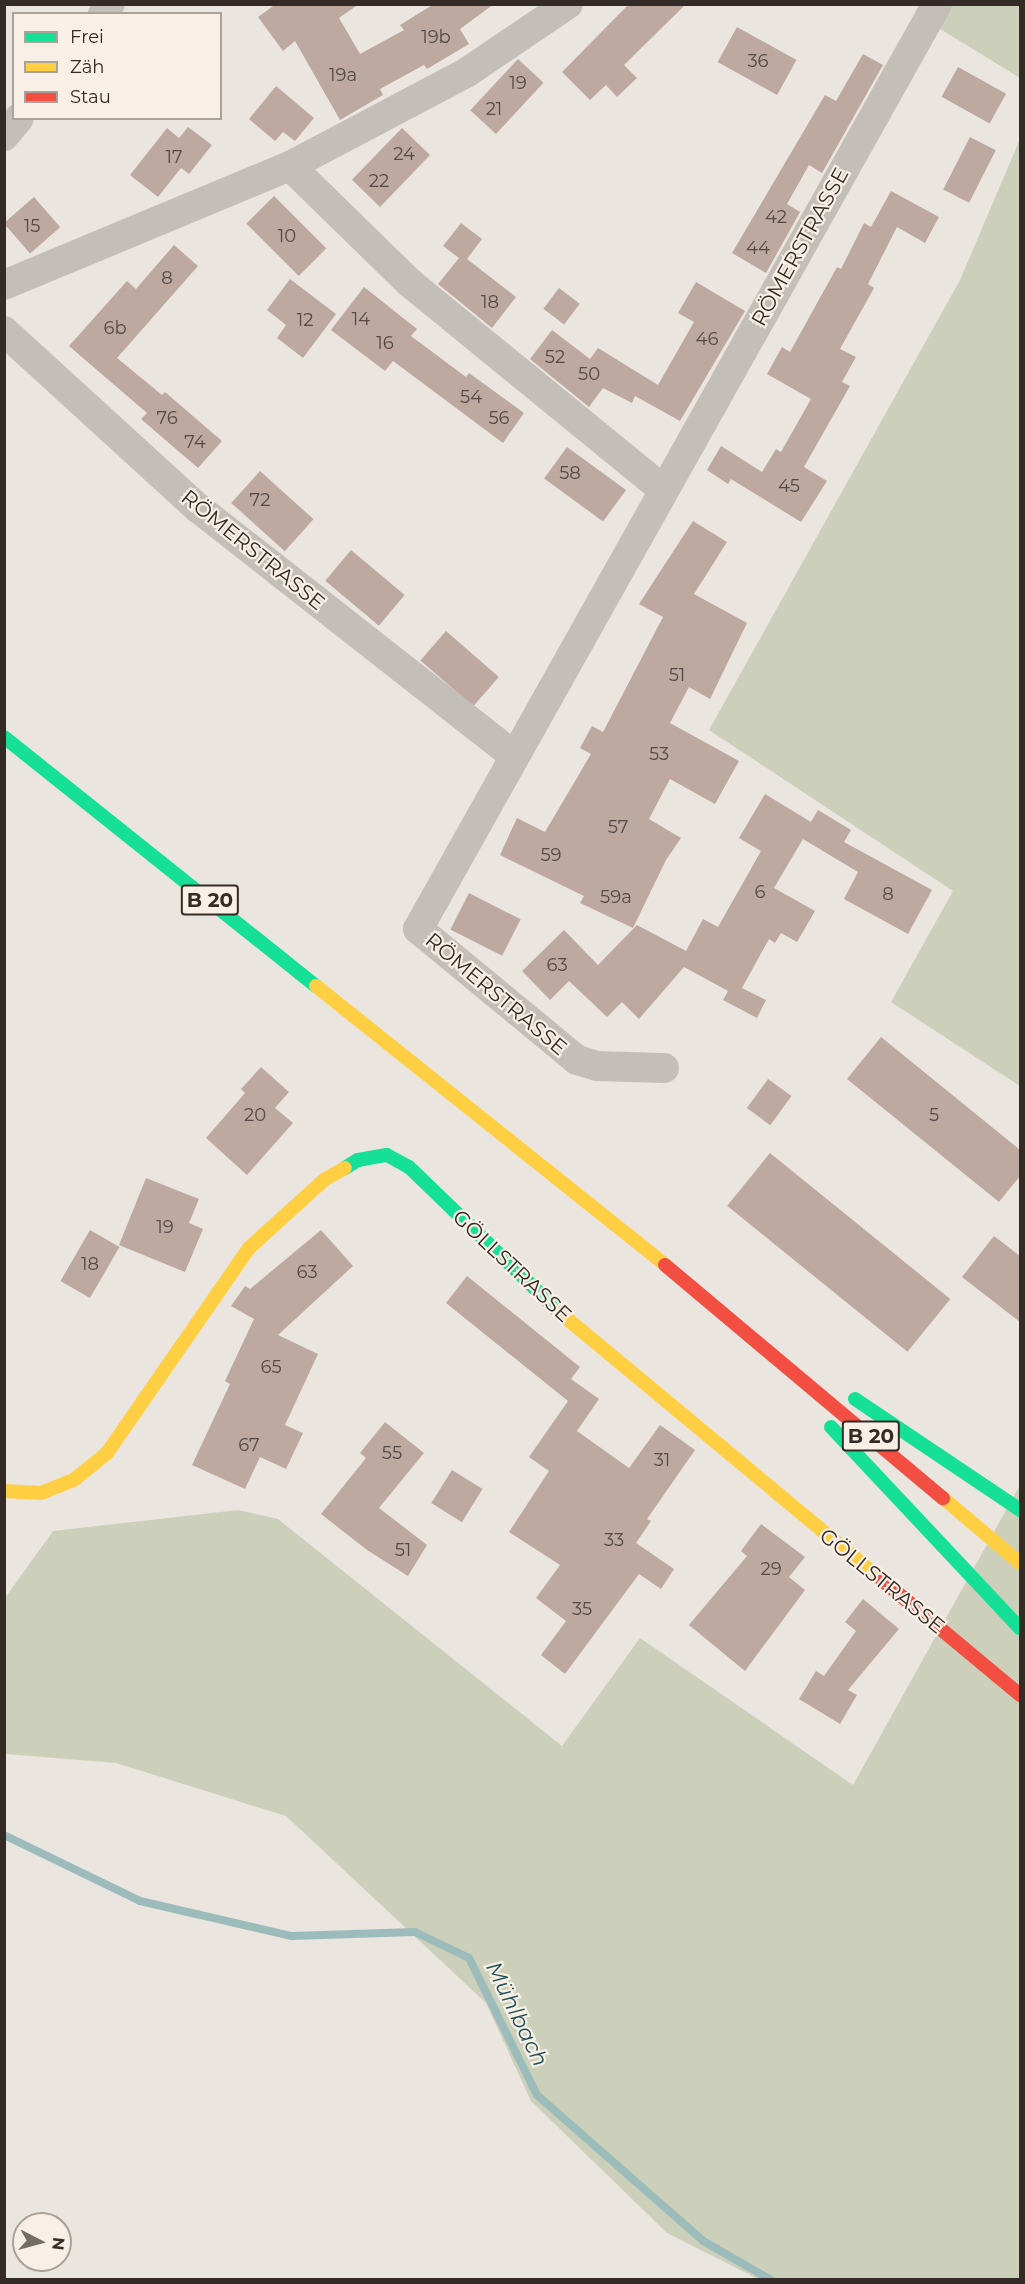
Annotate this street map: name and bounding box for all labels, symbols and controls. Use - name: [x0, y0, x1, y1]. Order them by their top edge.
- legend: [12, 12, 222, 120]
- text: Frei: [70, 26, 104, 48]
- house number: 19b: [421, 26, 451, 48]
- house number: 36: [747, 50, 769, 72]
- text: Zäh: [70, 56, 105, 78]
- house number: 19a: [329, 64, 357, 86]
- house number: 19: [509, 72, 527, 94]
- text: Stau: [70, 86, 111, 108]
- house number: 21: [486, 98, 502, 120]
- house number: 24: [393, 143, 415, 165]
- house number: 17: [165, 146, 183, 168]
- street label: RÖMERSTRASSE: [746, 164, 854, 330]
- house number: 22: [369, 170, 389, 192]
- house number: 42: [765, 206, 787, 228]
- house number: 15: [24, 215, 40, 237]
- house number: 10: [278, 225, 296, 247]
- house number: 44: [746, 237, 770, 259]
- house number: 8: [161, 267, 173, 289]
- house number: 18: [481, 291, 499, 313]
- house number: 14: [352, 308, 370, 330]
- house number: 12: [297, 309, 313, 331]
- house number: 6b: [103, 317, 127, 339]
- house number: 46: [696, 328, 718, 350]
- house number: 16: [376, 332, 394, 354]
- house number: 52: [545, 346, 565, 368]
- house number: 50: [578, 363, 600, 385]
- house number: 54: [460, 386, 482, 408]
- house number: 76: [156, 407, 178, 429]
- house number: 56: [488, 407, 510, 429]
- house number: 74: [184, 431, 206, 453]
- house number: 58: [559, 462, 581, 484]
- house number: 45: [778, 475, 800, 497]
- street label: RÖMERSTRASSE: [176, 485, 330, 615]
- house number: 72: [250, 489, 270, 511]
- house number: 51: [669, 664, 685, 686]
- house number: 53: [649, 743, 669, 765]
- house number: 57: [608, 816, 628, 838]
- house number: 59: [540, 844, 562, 866]
- house number: 6: [755, 881, 765, 903]
- road number: B 20: [180, 883, 240, 917]
- house number: 8: [882, 883, 894, 905]
- house number: 59a: [600, 886, 632, 908]
- street label: RÖMERSTRASSE: [420, 927, 572, 1061]
- house number: 63: [546, 954, 568, 976]
- house number: 20: [244, 1104, 266, 1126]
- house number: 5: [929, 1104, 939, 1126]
- street label: GÖLLSTRASSE: [447, 1205, 577, 1327]
- house number: 19: [156, 1216, 174, 1238]
- house number: 18: [81, 1253, 99, 1275]
- house number: 63: [296, 1261, 318, 1283]
- house number: 65: [260, 1356, 282, 1378]
- road number: B 20: [841, 1419, 901, 1453]
- house number: 67: [238, 1434, 260, 1456]
- house number: 55: [382, 1442, 402, 1464]
- house number: 31: [654, 1449, 670, 1471]
- street label: GÖLLSTRASSE: [815, 1523, 949, 1639]
- house number: 33: [604, 1529, 624, 1551]
- house number: 51: [395, 1539, 411, 1561]
- house number: 29: [760, 1558, 782, 1580]
- house number: 35: [572, 1598, 592, 1620]
- water label: Mühlbach: [480, 1957, 554, 2071]
- north arrow: [12, 2212, 72, 2272]
- text: N: [48, 2236, 69, 2251]

